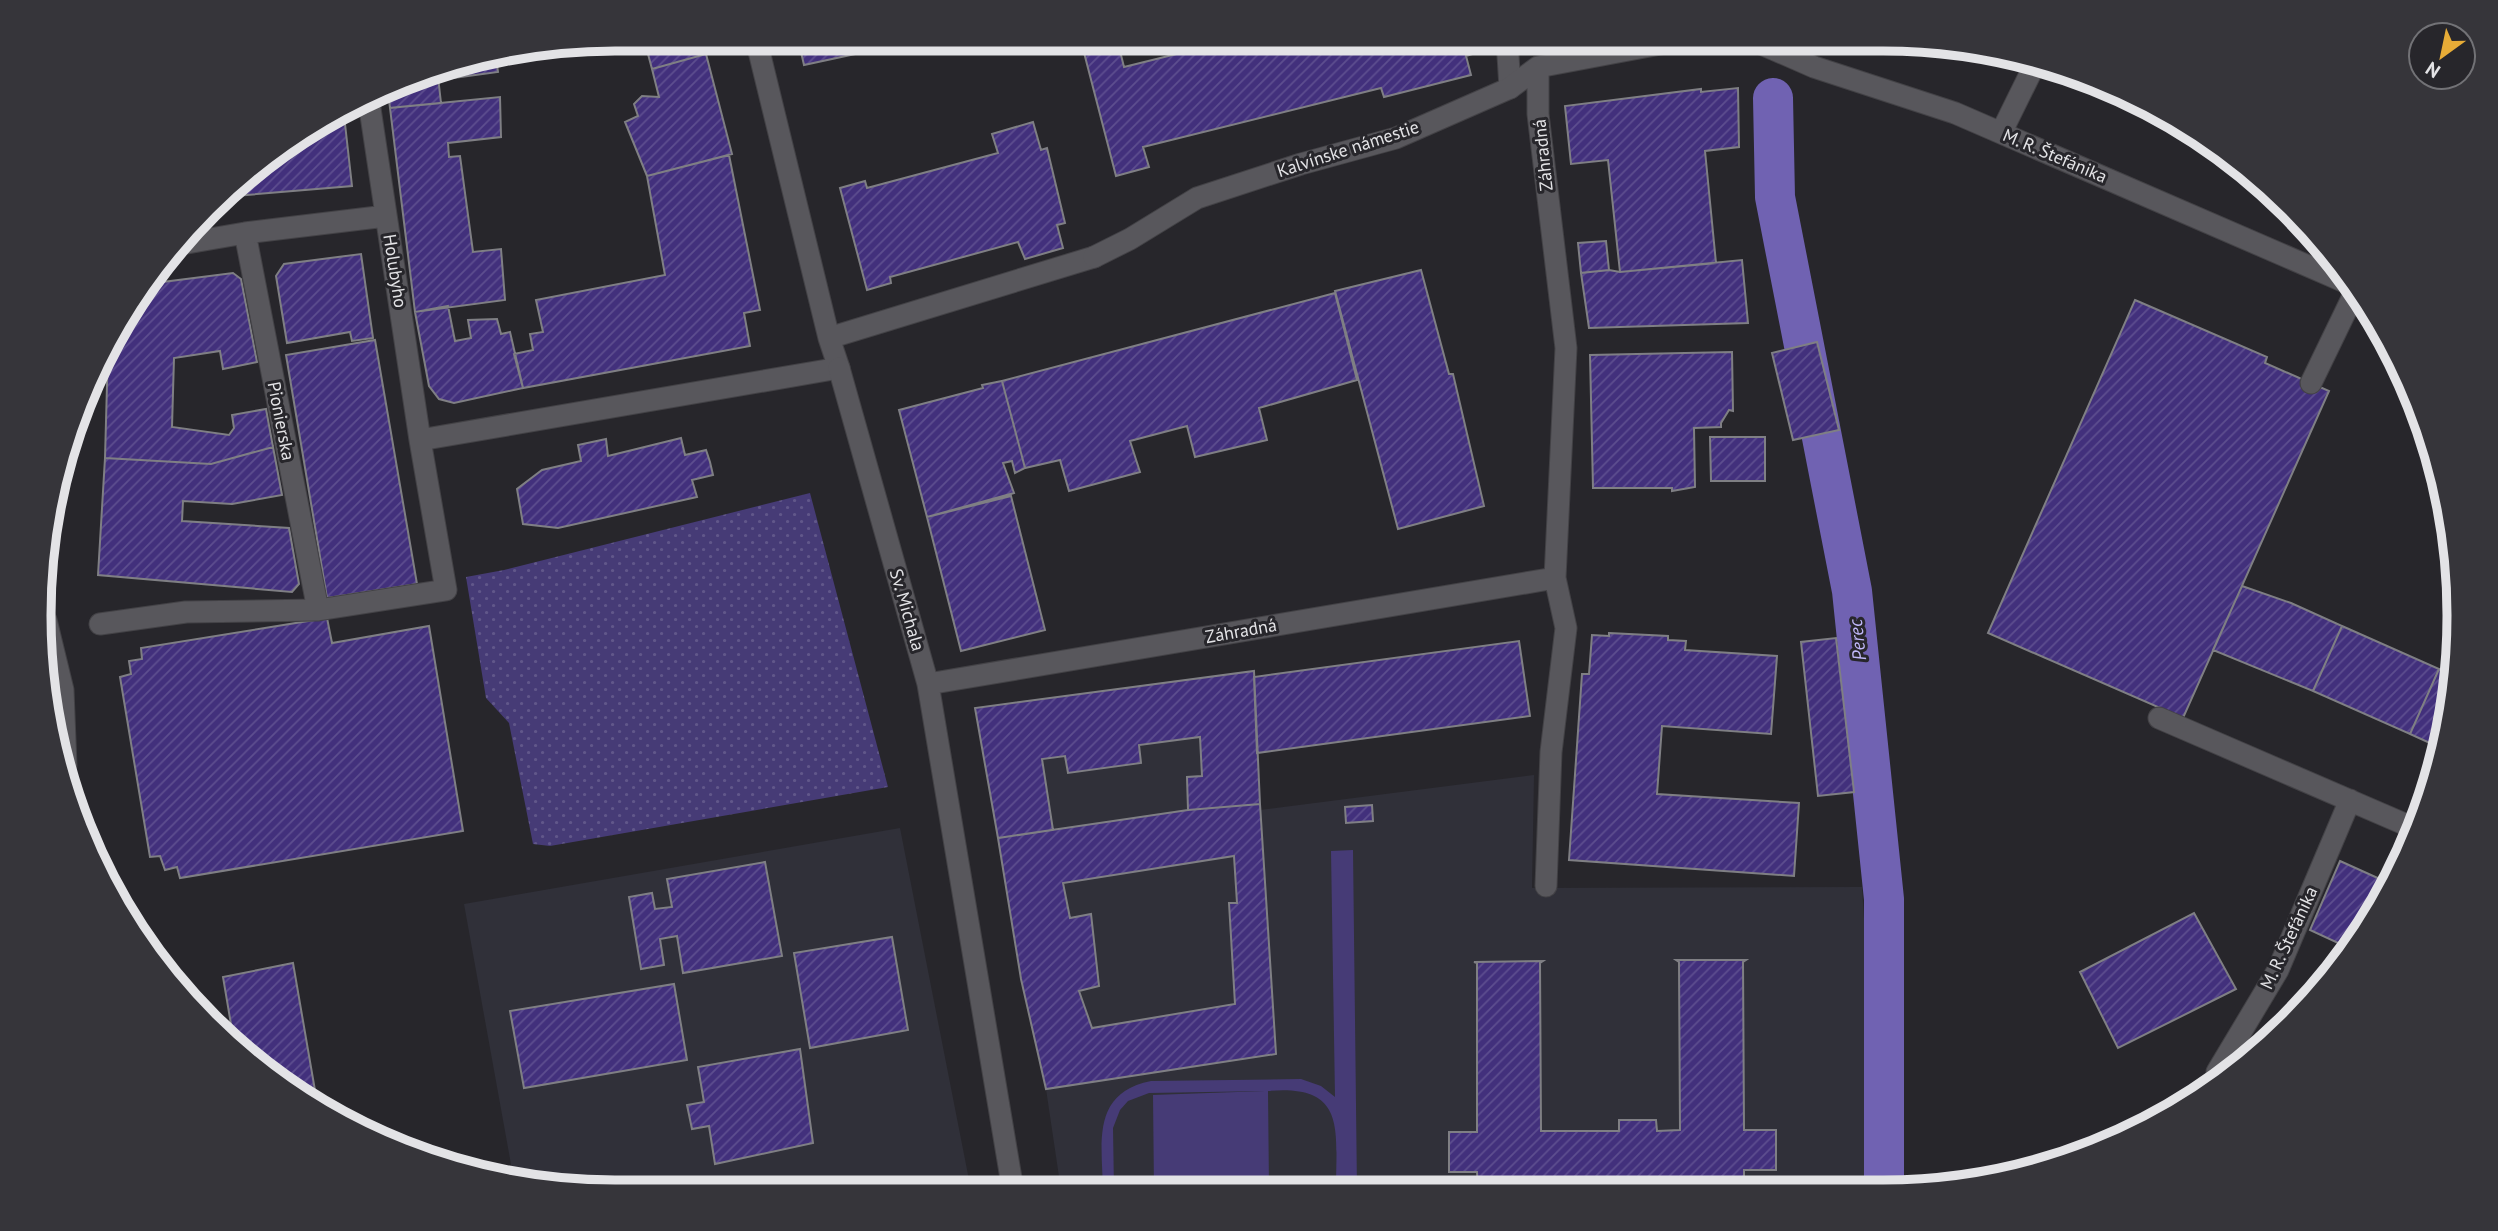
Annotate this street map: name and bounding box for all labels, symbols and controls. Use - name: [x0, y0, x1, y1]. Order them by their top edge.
- north arrow: [2407, 21, 2477, 91]
- text: N: [2421, 57, 2445, 84]
- street label: Kalvínske námestie: [1274, 115, 1422, 182]
- street label: Záhradná: [1527, 118, 1558, 192]
- street label: M. R. Štefánika: [2000, 123, 2111, 188]
- street label: Holubyho: [378, 233, 413, 309]
- street label: Pionierska: [263, 380, 300, 462]
- street label: Sv. Michala: [885, 566, 930, 654]
- street label: Záhradná: [1203, 613, 1278, 648]
- water label: Perec: [1843, 617, 1871, 662]
- street label: M. R. Štefánika: [2255, 883, 2322, 993]

